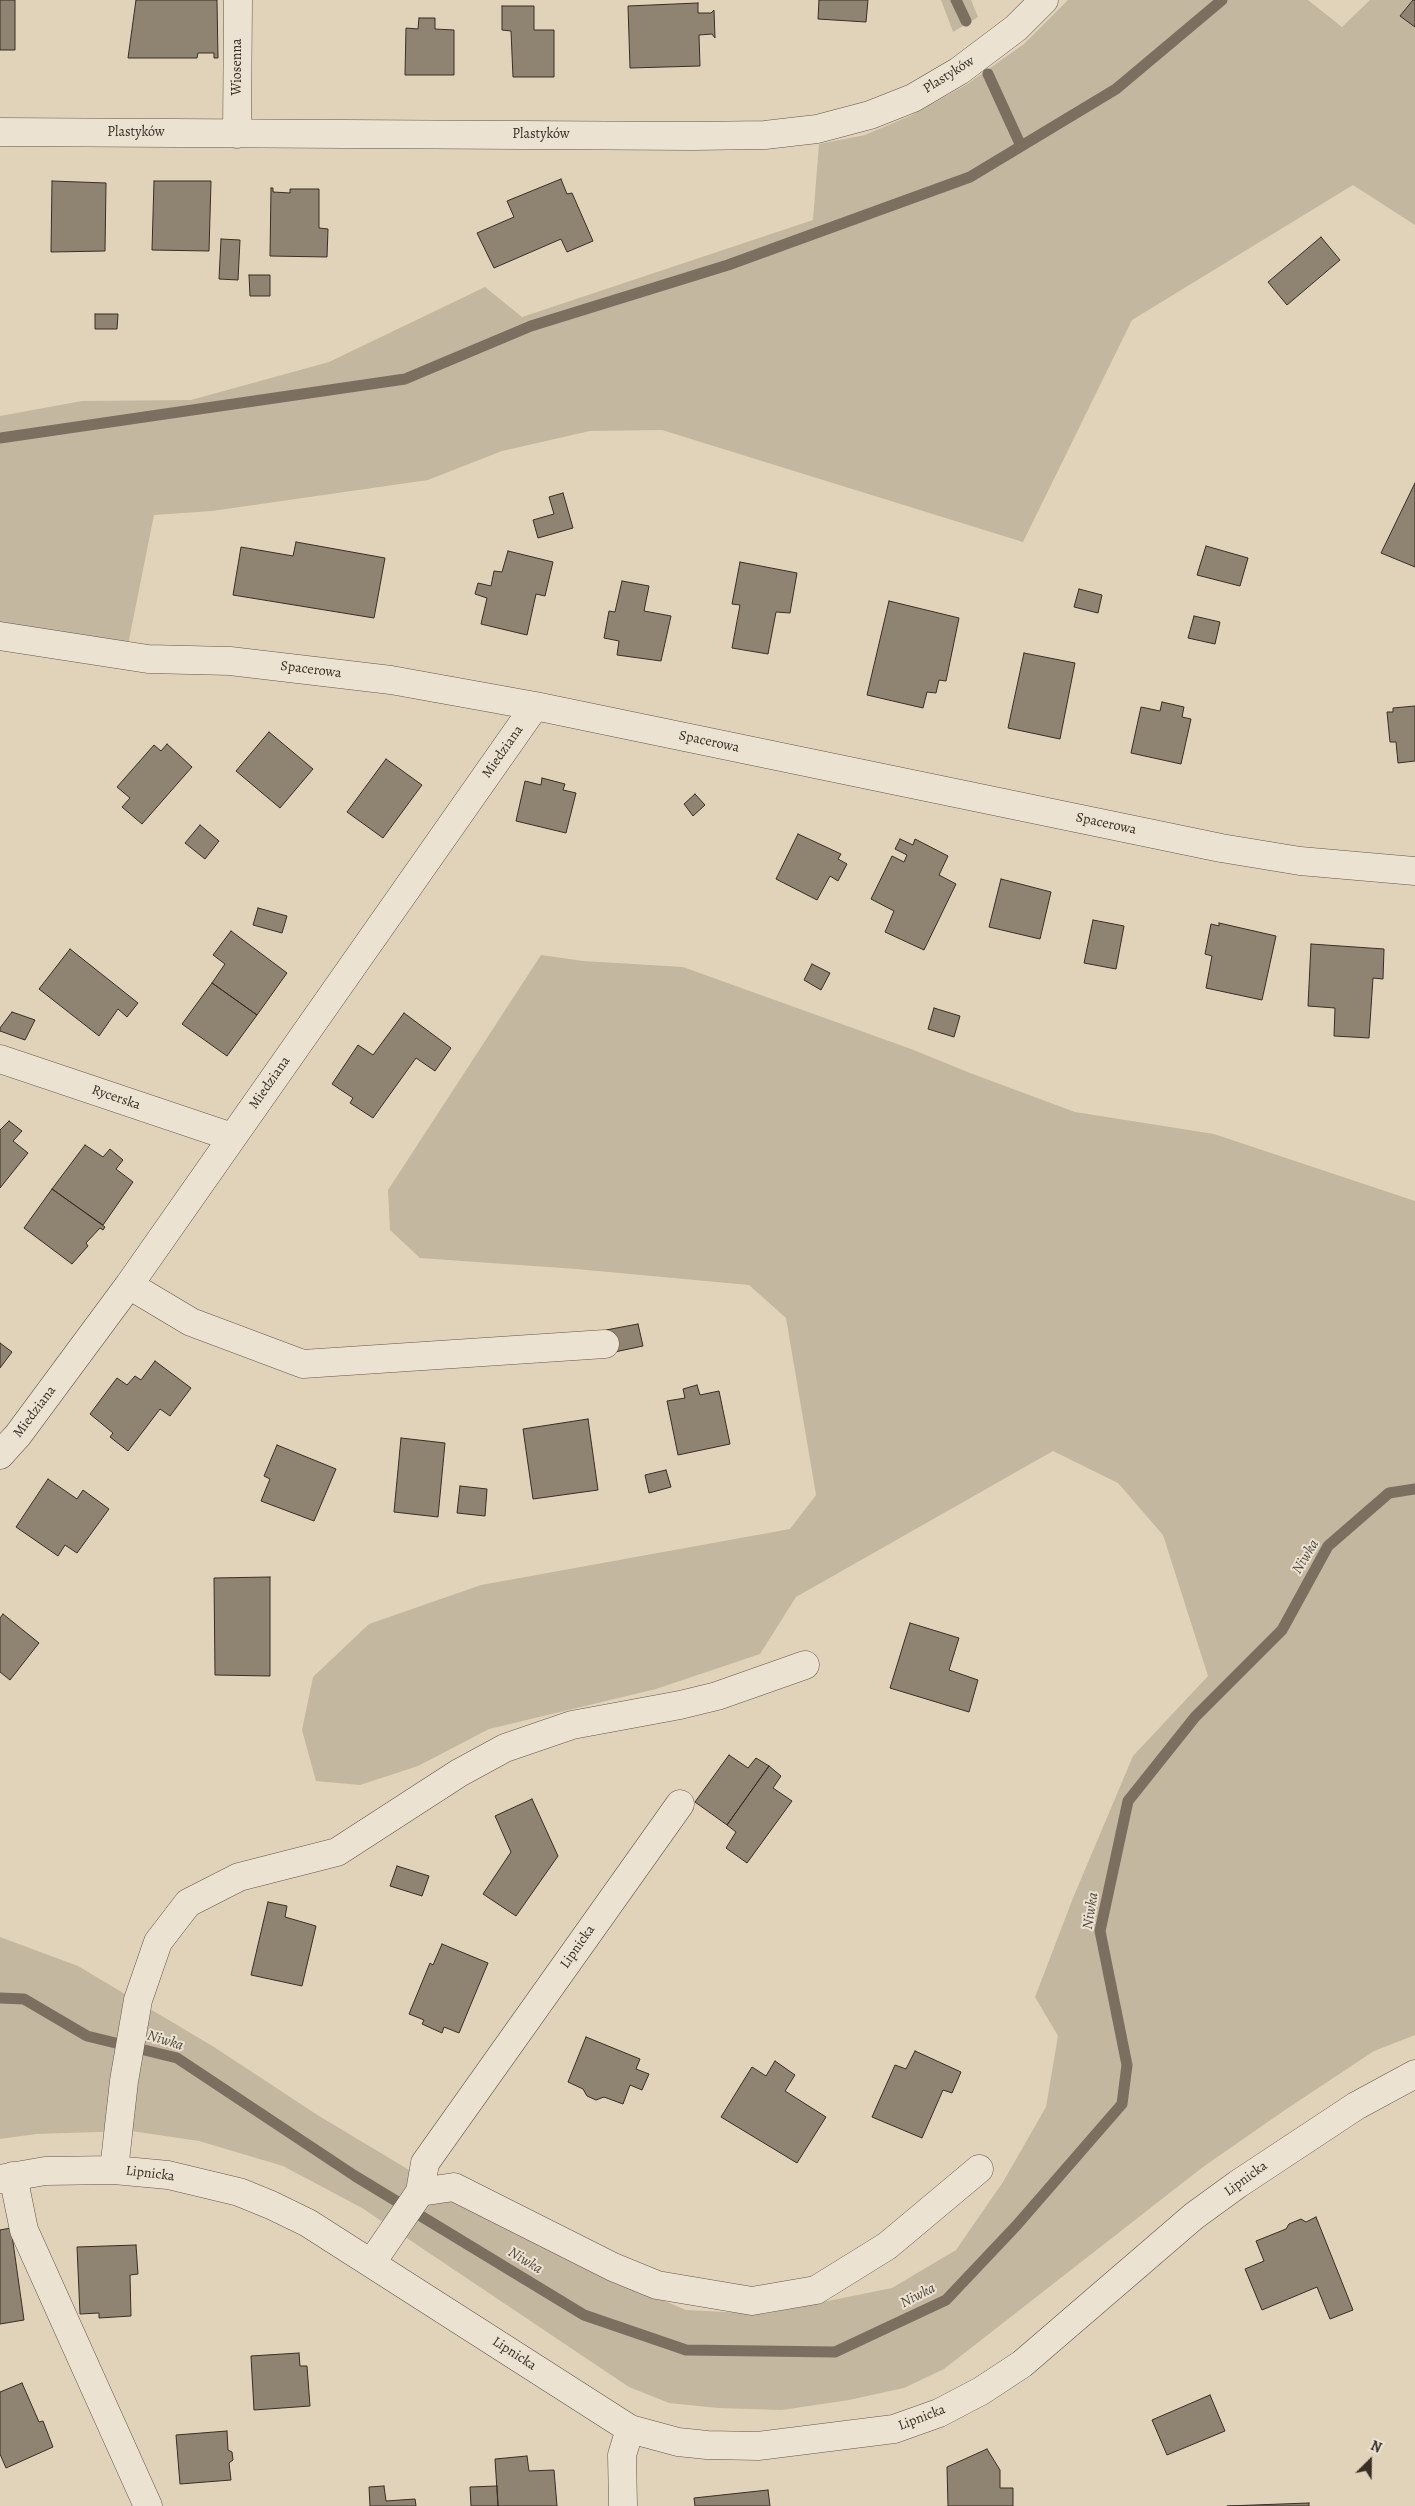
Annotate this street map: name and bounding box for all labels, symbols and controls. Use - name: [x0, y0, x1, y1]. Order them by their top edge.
- street label: Wiosenna: [230, 38, 246, 96]
- street label: Plastyków: [920, 53, 978, 97]
- street label: Plastyków: [107, 125, 165, 141]
- street label: Plastyków: [512, 127, 570, 143]
- street label: Spacerowa: [279, 658, 343, 682]
- street label: Miedziana: [479, 722, 527, 782]
- street label: Spacerowa: [677, 727, 741, 757]
- street label: Spacerowa: [1074, 809, 1138, 839]
- street label: Miedziana: [246, 1053, 294, 1113]
- street label: Rycerska: [89, 1082, 143, 1114]
- street label: Miedziana: [10, 1383, 60, 1441]
- water label: Niwka: [1289, 1536, 1323, 1578]
- water label: Niwka: [1079, 1891, 1103, 1931]
- street label: Lipnicka: [557, 1922, 599, 1972]
- water label: Niwka: [145, 2027, 185, 2055]
- street label: Lipnicka: [1221, 2158, 1271, 2200]
- street label: Lipnicka: [125, 2163, 175, 2185]
- water label: Niwka: [504, 2244, 546, 2278]
- water label: Niwka: [897, 2280, 939, 2312]
- street label: Lipnicka: [489, 2334, 539, 2374]
- street label: Lipnicka: [896, 2401, 948, 2435]
- north arrow: [1345, 2436, 1395, 2486]
- text: N: [1368, 2436, 1384, 2457]

